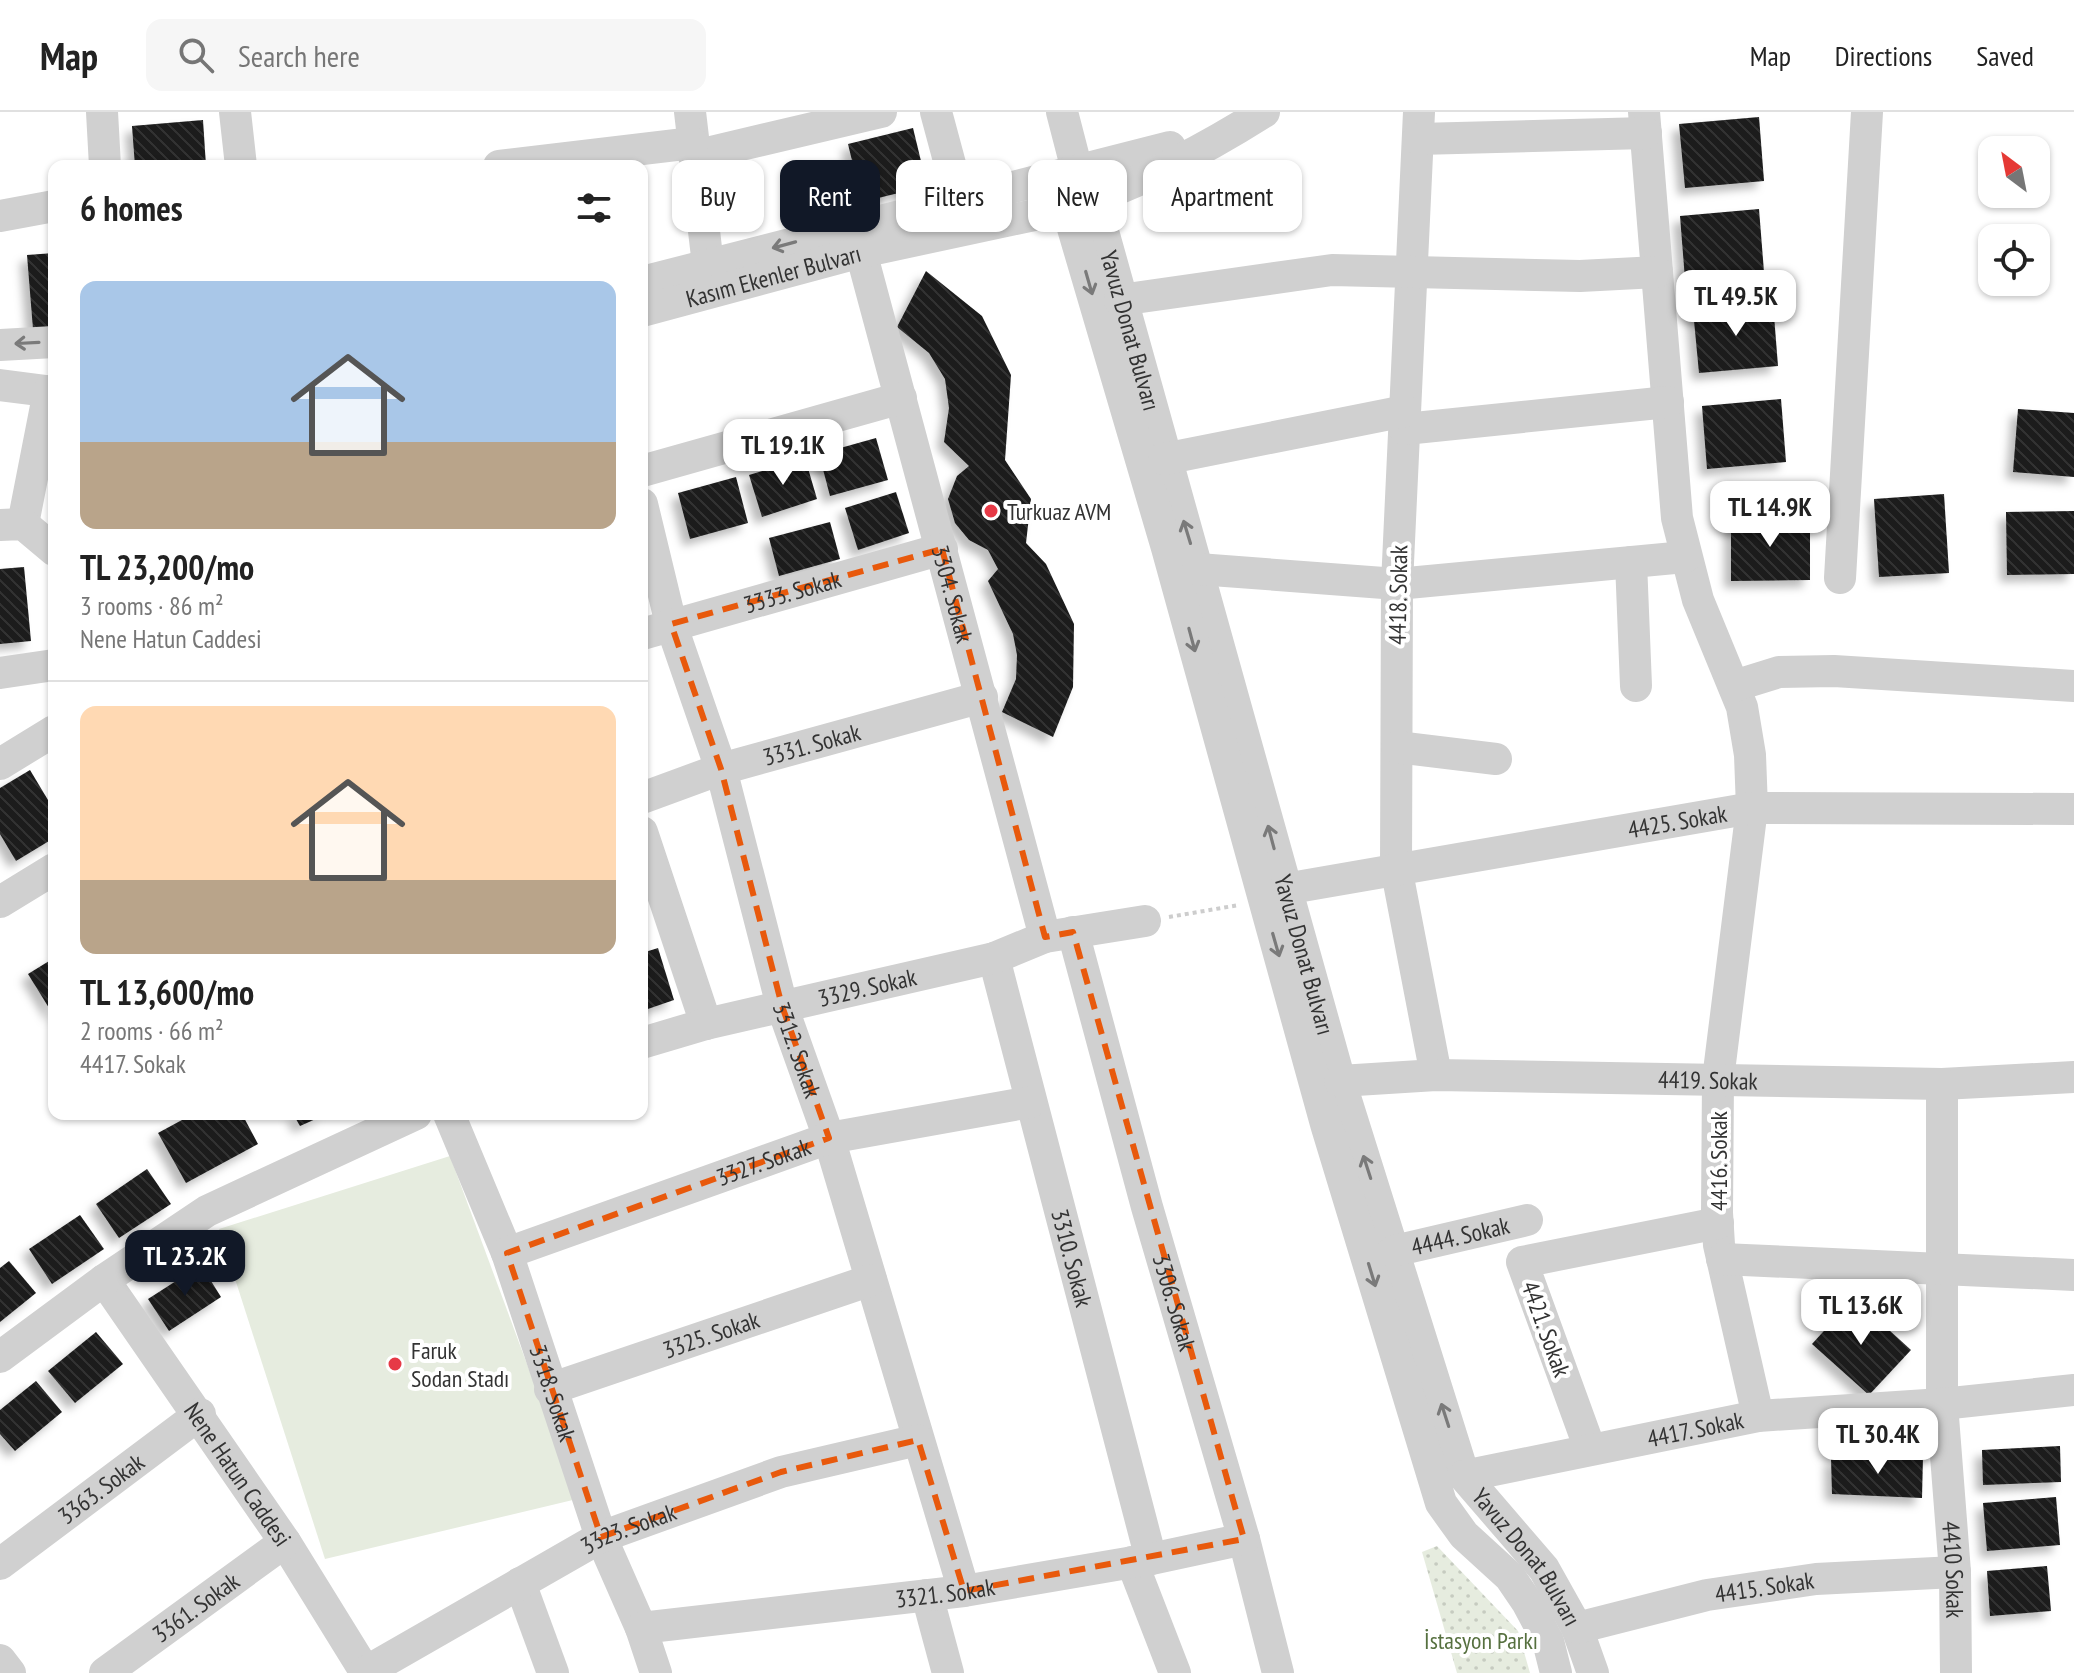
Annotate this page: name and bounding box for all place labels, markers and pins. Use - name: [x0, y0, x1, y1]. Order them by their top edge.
- pin: TL 49.5K: [1653, 270, 1819, 338]
- pin: TL 19.1K: [700, 419, 866, 487]
- pin: TL 14.9K: [1687, 481, 1853, 549]
- place label: Turkuaz AVM: [1007, 496, 1111, 527]
- marker: Turkuaz AVM: [982, 502, 1000, 520]
- pin: TL 23.2K: [102, 1230, 268, 1298]
- pin: TL 13.6K: [1778, 1279, 1944, 1347]
- place label: Faruk Sodan Stadı: [411, 1335, 509, 1394]
- marker: Faruk Sodan Stadı: [386, 1355, 404, 1373]
- pin: TL 30.4K: [1795, 1408, 1961, 1476]

